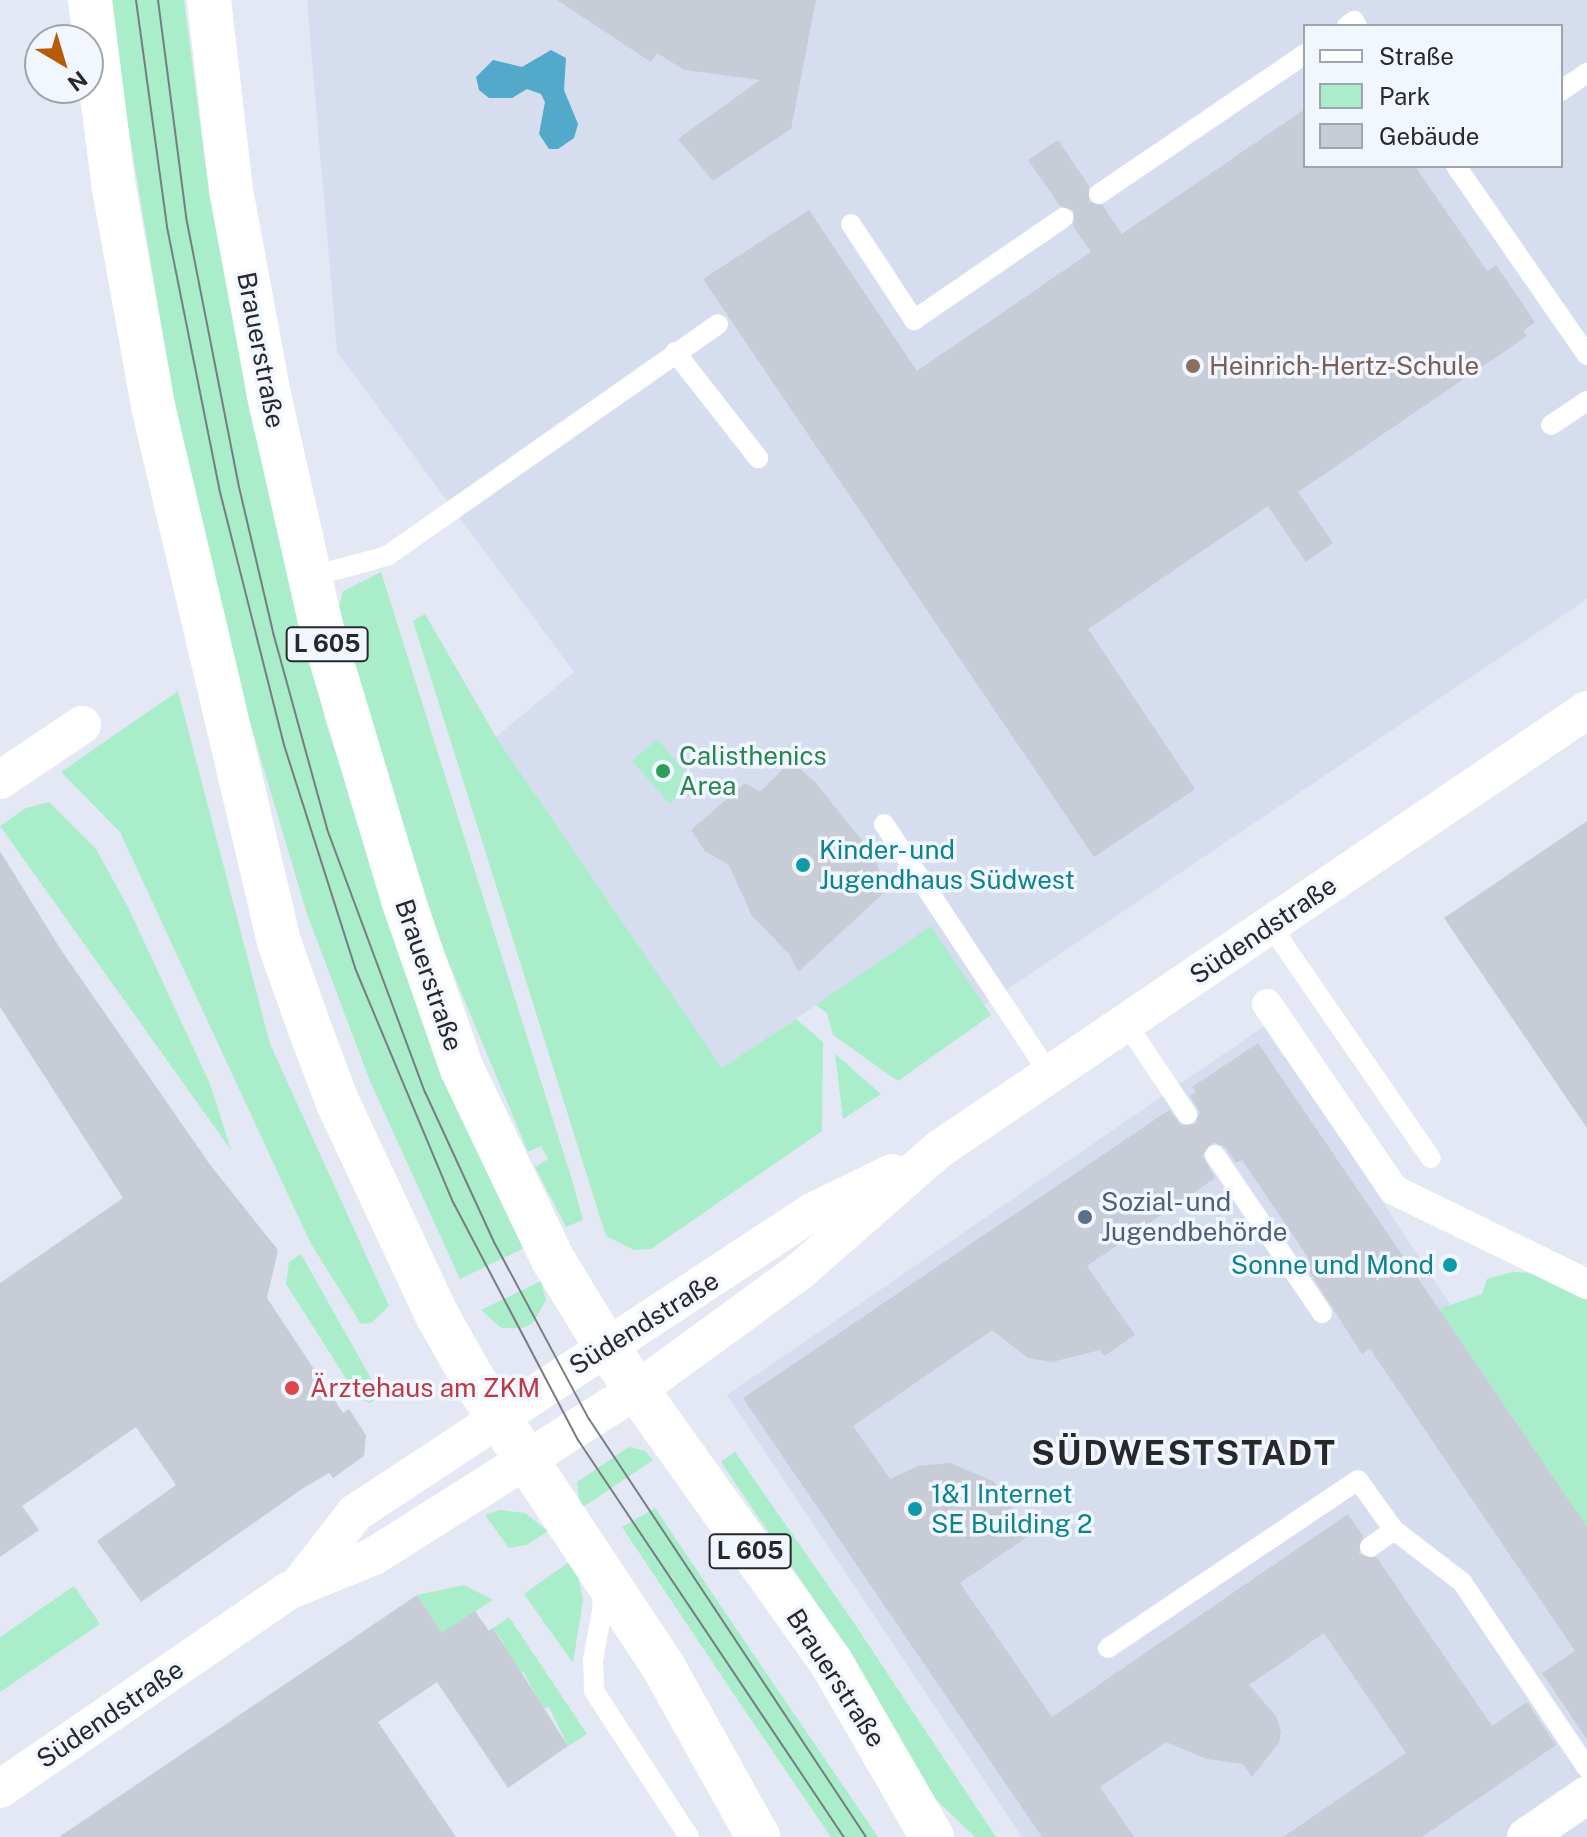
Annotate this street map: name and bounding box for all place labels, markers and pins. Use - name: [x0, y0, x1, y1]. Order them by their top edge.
- place label: Heinrich-Hertz-Schule: [1209, 350, 1479, 382]
- marker: Heinrich-Hertz-Schule: [1184, 357, 1202, 375]
- place label: Calisthenics Area: [679, 740, 827, 802]
- marker: Calisthenics Area: [654, 762, 672, 780]
- place label: Kinder- und Jugendhaus Südwest: [819, 834, 1075, 896]
- marker: Kinder- und Jugendhaus Südwest: [794, 856, 812, 874]
- place label: Sozial- und Jugendbehörde: [1101, 1186, 1287, 1248]
- marker: Sozial- und Jugendbehörde: [1076, 1208, 1094, 1226]
- place label: Sonne und Mond: [1231, 1249, 1434, 1281]
- marker: Sonne und Mond: [1441, 1256, 1459, 1274]
- place label: Ärztehaus am ZKM: [310, 1372, 540, 1404]
- marker: Ärztehaus am ZKM: [281, 1377, 303, 1399]
- place label: 1&1 Internet SE Building 2: [931, 1478, 1093, 1540]
- marker: 1&1 Internet SE Building 2: [906, 1500, 924, 1518]

